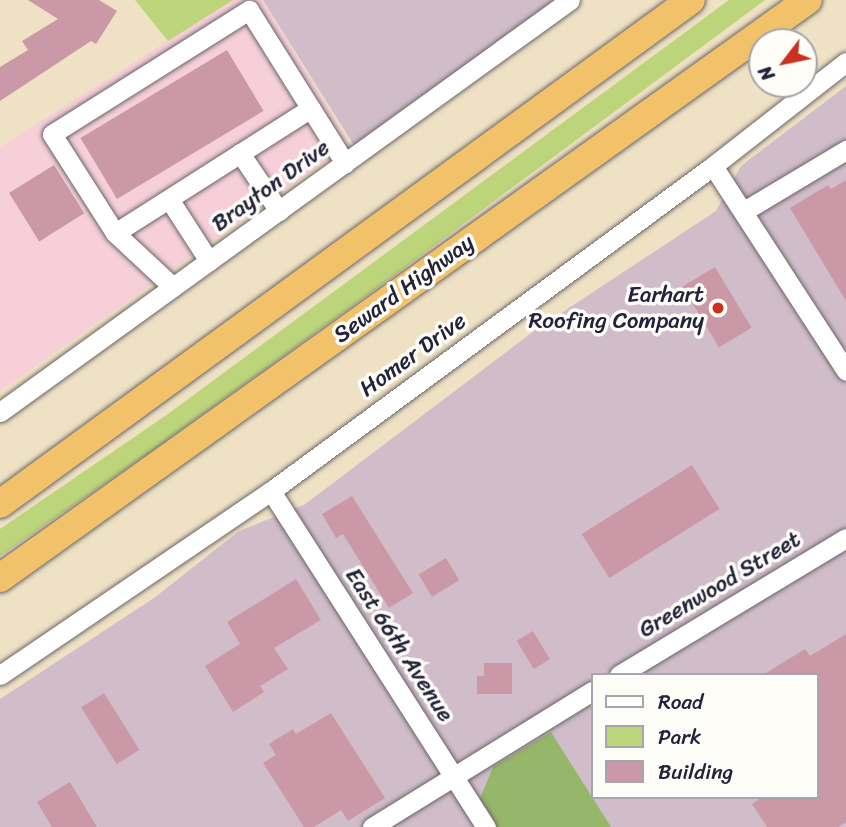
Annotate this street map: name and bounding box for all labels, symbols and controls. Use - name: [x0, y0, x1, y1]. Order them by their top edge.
- north arrow: [748, 28, 818, 98]
- text: N: [749, 59, 784, 88]
- street label: Brayton Drive: [207, 134, 335, 238]
- street label: Seward Highway: [328, 229, 480, 349]
- place label: Earhart Roofing Company: [528, 281, 704, 335]
- marker: Earhart Roofing Company: [710, 300, 726, 316]
- street label: Homer Drive: [354, 307, 472, 403]
- street label: Greenwood Street: [634, 526, 806, 644]
- street label: East 66th Avenue: [339, 563, 459, 727]
- legend: [590, 673, 818, 799]
- text: Road: [658, 683, 703, 721]
- text: Park: [658, 718, 701, 756]
- text: Building: [658, 753, 733, 791]

